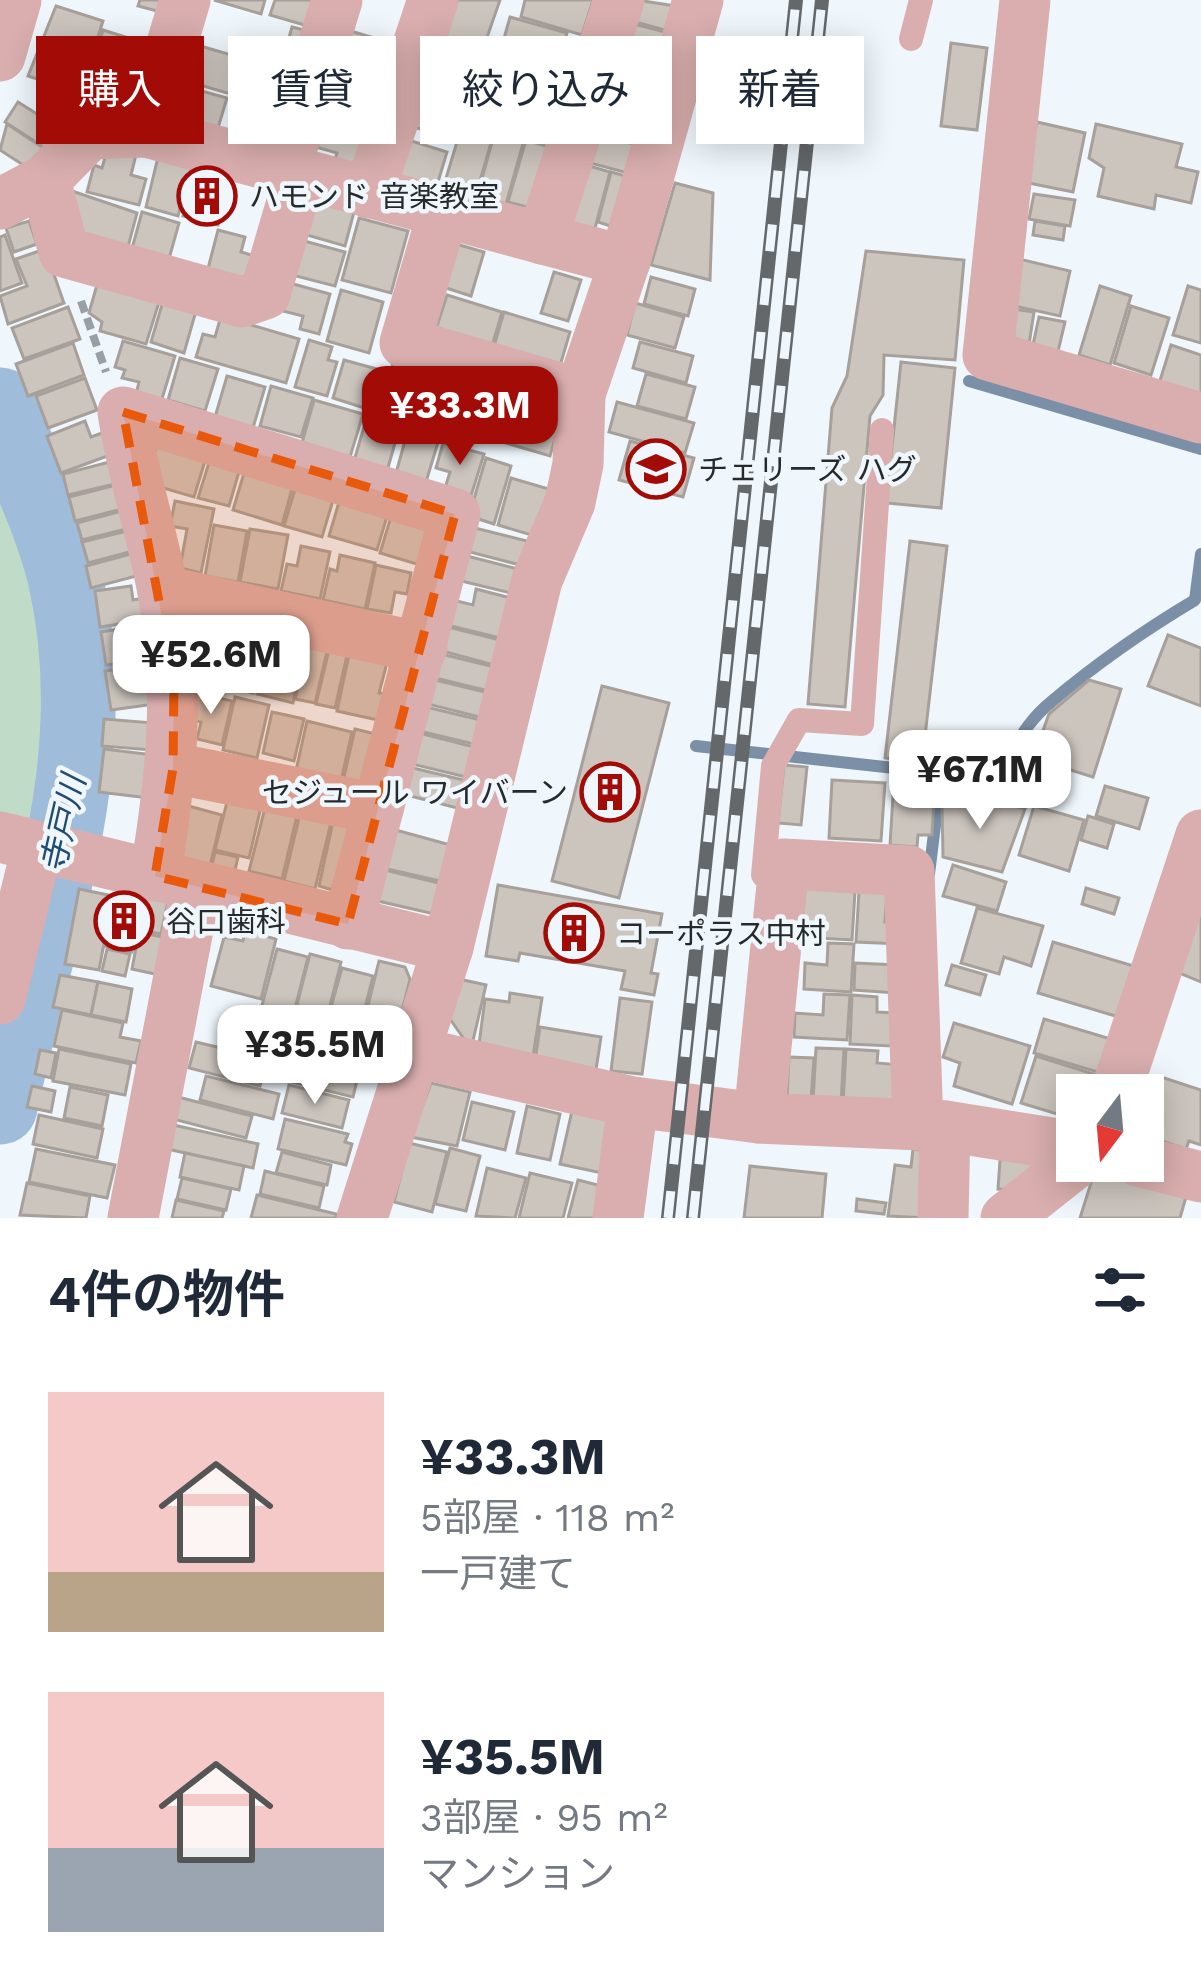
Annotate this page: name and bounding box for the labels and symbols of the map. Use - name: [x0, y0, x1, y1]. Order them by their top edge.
- building icon: ハモンド 音楽教室: [176, 165, 238, 227]
- place label: ハモンド 音楽教室: [249, 179, 499, 214]
- pin: ¥33.3M: [362, 366, 558, 468]
- school or university icon: チェリーズ ハグ: [625, 438, 687, 500]
- place label: チェリーズ ハグ: [698, 452, 917, 487]
- pin: ¥52.6M: [113, 615, 309, 717]
- pin: ¥67.1M: [882, 730, 1078, 832]
- building icon: セジュール ワイバーン: [579, 761, 641, 823]
- water label: 寺戸川: [33, 768, 94, 877]
- place label: セジュール ワイバーン: [262, 775, 568, 810]
- building icon: 谷口歯科: [93, 890, 155, 952]
- building icon: コーポラス中村: [543, 902, 605, 964]
- place label: 谷口歯科: [166, 904, 286, 939]
- place label: コーポラス中村: [616, 916, 825, 951]
- pin: ¥35.5M: [217, 1005, 413, 1107]
- north arrow: [1056, 1074, 1164, 1182]

